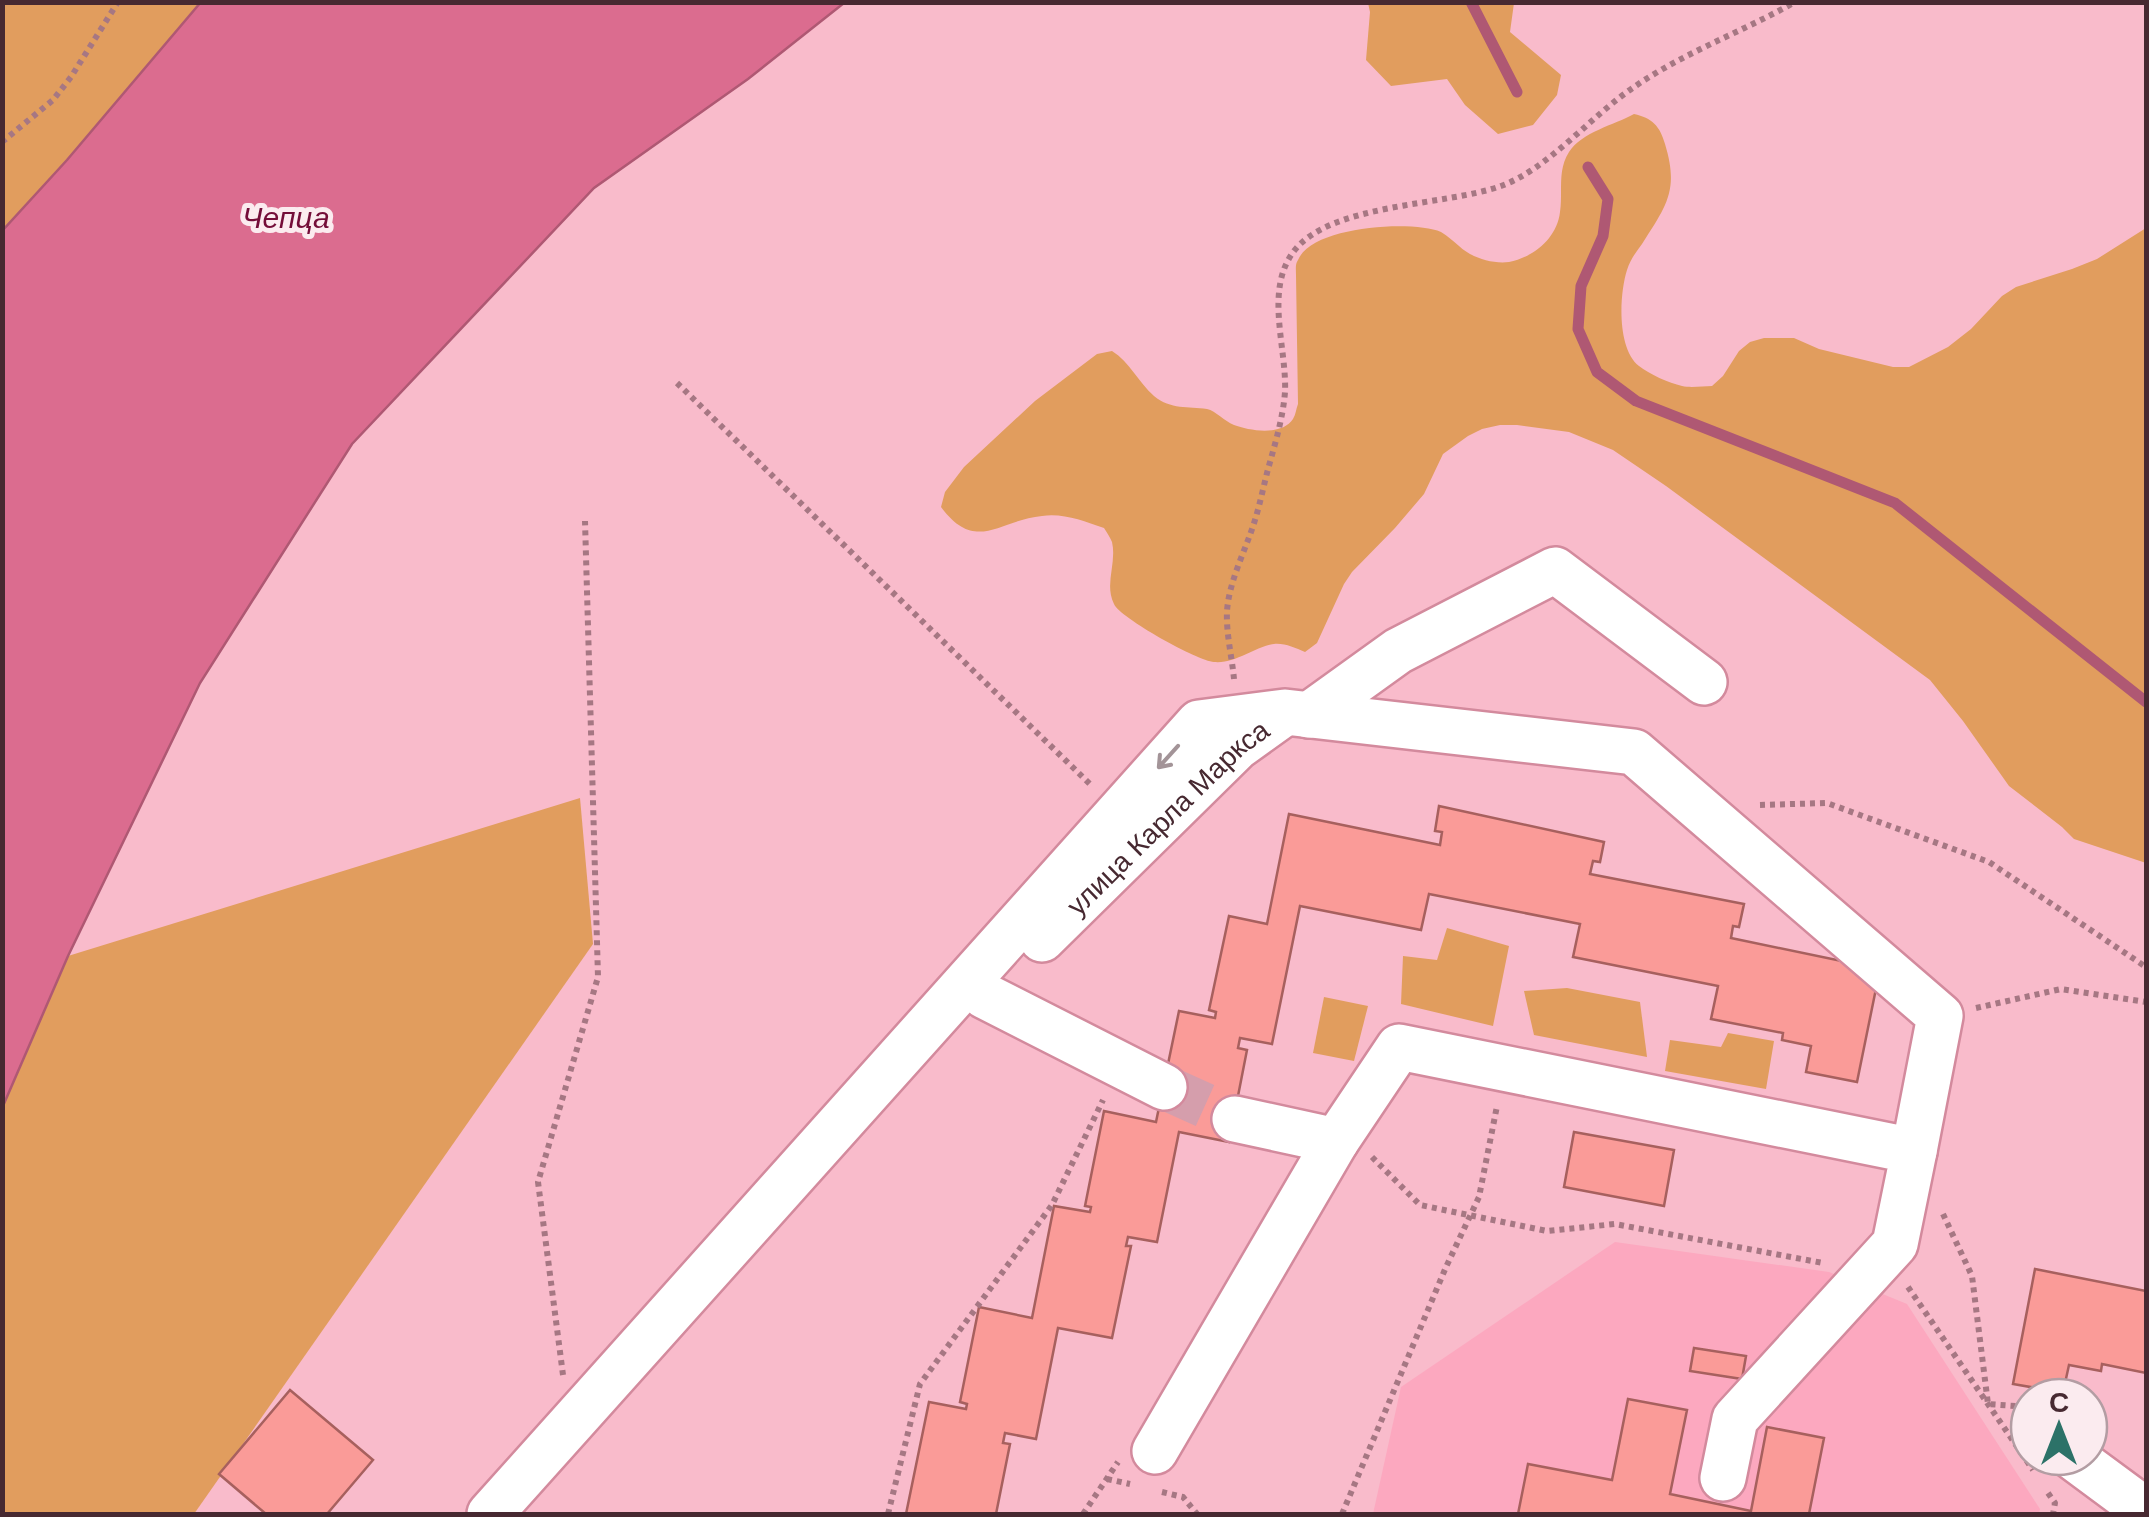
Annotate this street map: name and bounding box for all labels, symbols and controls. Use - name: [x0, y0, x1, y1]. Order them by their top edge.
- water label: Чепца: [242, 201, 330, 234]
- street label: улица Карла Маркса: [1060, 714, 1275, 921]
- one-way arrow: [1157, 744, 1180, 769]
- north arrow: [2009, 1377, 2109, 1477]
- text: С: [2049, 1387, 2069, 1418]

